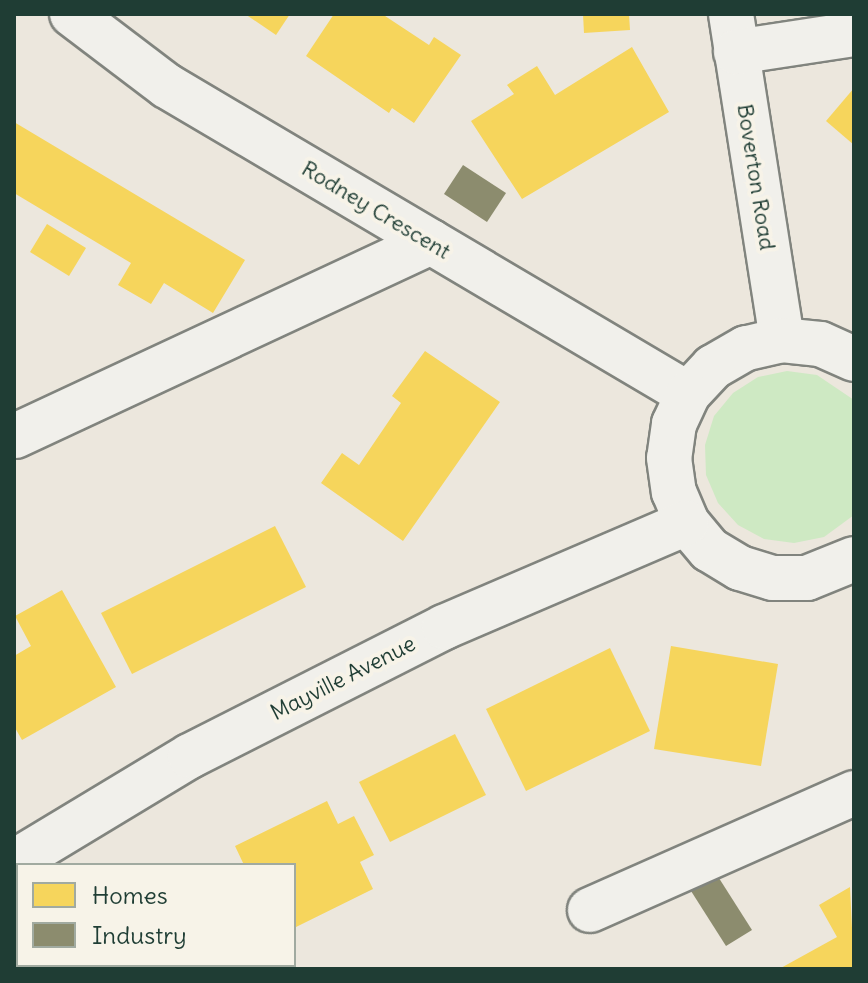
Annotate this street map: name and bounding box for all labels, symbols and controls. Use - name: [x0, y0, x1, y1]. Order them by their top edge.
- street label: Boverton Road: [731, 102, 781, 252]
- street label: Rodney Crescent: [297, 155, 455, 265]
- street label: Mayville Avenue: [266, 630, 420, 726]
- legend: [16, 863, 296, 967]
- text: Homes: [92, 880, 168, 910]
- text: Industry: [92, 920, 187, 950]

